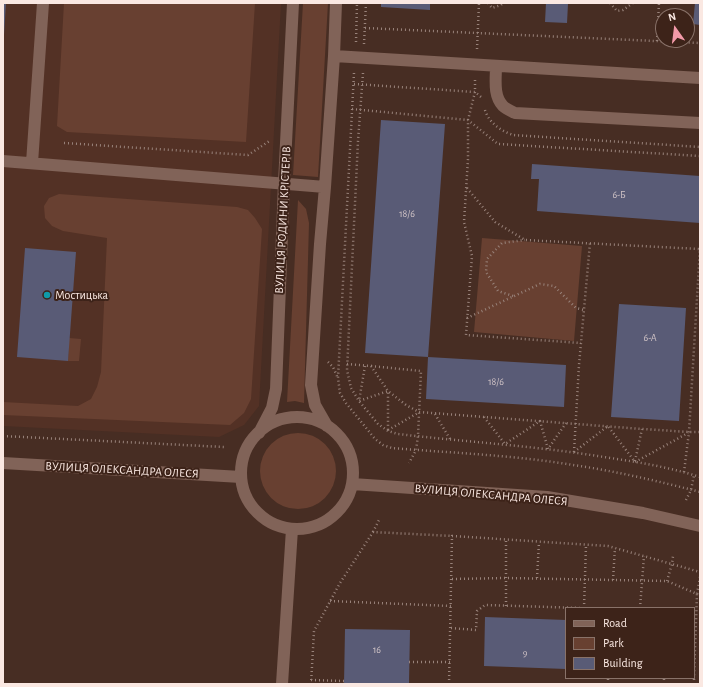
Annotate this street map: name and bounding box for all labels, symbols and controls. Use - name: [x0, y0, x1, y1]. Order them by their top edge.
- north arrow: [655, 8, 695, 48]
- text: N: [667, 11, 677, 23]
- street label: ВУЛИЦЯ РОДИНИ КРІСТЕРІВ: [272, 146, 294, 294]
- house number: 6-Б: [612, 189, 626, 201]
- house number: 18/6: [399, 208, 415, 220]
- place label: Мостицька: [55, 288, 108, 302]
- marker: Мостицька: [42, 290, 52, 300]
- house number: 6-А: [643, 332, 657, 344]
- house number: 18/6: [488, 376, 504, 388]
- street label: ВУЛИЦЯ ОЛЕКСАНДРА ОЛЕСЯ: [45, 459, 199, 481]
- street label: ВУЛИЦЯ ОЛЕКСАНДРА ОЛЕСЯ: [414, 481, 568, 509]
- legend: [565, 607, 695, 679]
- text: Road: [603, 617, 627, 629]
- text: Park: [603, 637, 624, 649]
- house number: 16: [373, 644, 381, 656]
- house number: 9: [523, 647, 527, 659]
- text: Building: [603, 657, 643, 669]

